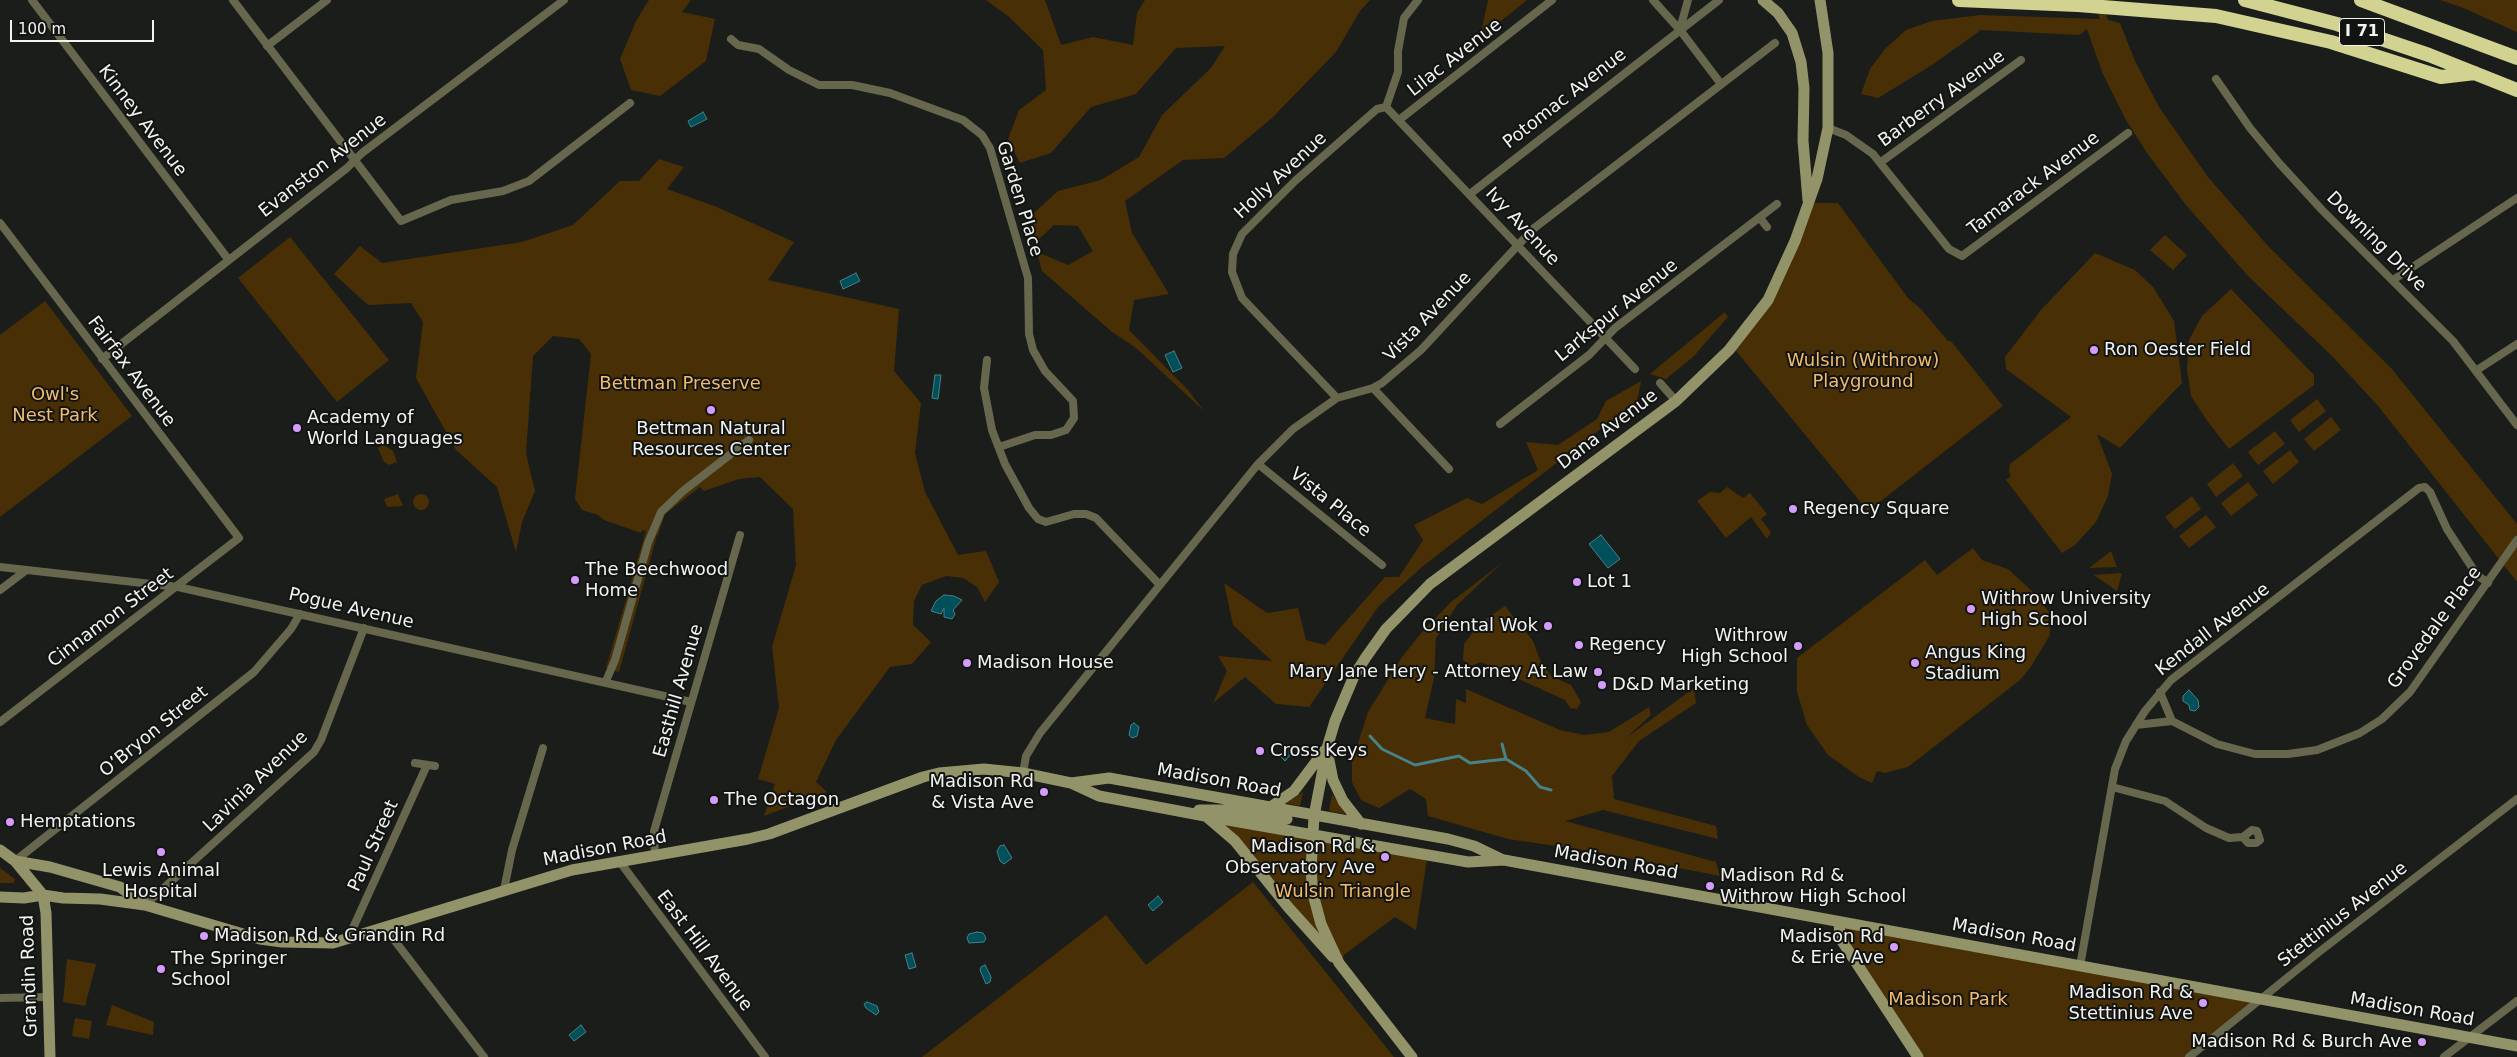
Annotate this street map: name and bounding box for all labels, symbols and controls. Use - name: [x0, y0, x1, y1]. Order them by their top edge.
- scale bar: [12, 10, 156, 42]
- street label: Lilac Avenue: [1404, 15, 1506, 101]
- road number: I 71: [2340, 18, 2384, 46]
- text: 100 m: [18, 20, 66, 38]
- street label: Potomac Avenue: [1499, 44, 1631, 154]
- street label: Barberry Avenue: [1875, 46, 2009, 152]
- street label: Kinney Avenue: [93, 61, 191, 181]
- street label: Evanston Avenue: [255, 109, 391, 223]
- street label: Holly Avenue: [1231, 128, 1331, 224]
- street label: Tamarack Avenue: [1964, 128, 2104, 240]
- street label: Garden Place: [991, 139, 1047, 259]
- street label: Ivy Avenue: [1480, 183, 1564, 271]
- street label: Downing Drive: [2322, 188, 2430, 296]
- street label: Larkspur Avenue: [1551, 255, 1683, 367]
- street label: Vista Avenue: [1380, 267, 1476, 367]
- street label: Fairfax Avenue: [82, 312, 180, 432]
- place label: Ron Oester Field: [2104, 339, 2251, 361]
- marker: Ron Oester Field: [2088, 344, 2100, 356]
- park label: Wulsin (Withrow) Playground: [1787, 350, 1939, 392]
- park label: Bettman Preserve: [599, 373, 761, 395]
- park label: Owl's Nest Park: [12, 384, 98, 426]
- street label: Dana Avenue: [1554, 385, 1662, 475]
- marker: Bettman Natural Resources Center: [705, 404, 717, 416]
- place label: Academy of World Languages: [307, 407, 463, 449]
- place label: Bettman Natural Resources Center: [632, 418, 790, 460]
- marker: Academy of World Languages: [291, 422, 303, 434]
- street label: Vista Place: [1285, 464, 1375, 542]
- place label: Regency Square: [1803, 498, 1949, 520]
- marker: Regency Square: [1787, 503, 1799, 515]
- place label: The Beechwood Home: [585, 559, 728, 602]
- street label: Grovedale Place: [2383, 563, 2487, 693]
- street label: Cinnamon Street: [44, 564, 178, 672]
- place label: Lot 1: [1587, 571, 1632, 593]
- marker: The Beechwood Home: [569, 574, 581, 586]
- marker: Lot 1: [1571, 576, 1583, 588]
- street label: Kendall Avenue: [2152, 579, 2274, 681]
- street label: Pogue Avenue: [286, 584, 416, 634]
- place label: Withrow University High School: [1981, 588, 2151, 630]
- marker: Withrow University High School: [1965, 603, 1977, 615]
- place label: Oriental Wok: [1422, 615, 1538, 637]
- marker: Oriental Wok: [1542, 620, 1554, 632]
- street label: Easthill Avenue: [650, 622, 708, 760]
- place label: Withrow High School: [1681, 625, 1788, 668]
- place label: Regency: [1589, 634, 1666, 656]
- marker: Regency: [1573, 639, 1585, 651]
- marker: Withrow High School: [1792, 640, 1804, 652]
- place label: Angus King Stadium: [1925, 642, 2026, 684]
- place label: Madison House: [977, 652, 1114, 674]
- marker: Madison House: [961, 657, 973, 669]
- marker: Angus King Stadium: [1909, 657, 1921, 669]
- place label: Mary Jane Hery - Attorney At Law: [1289, 661, 1588, 683]
- marker: Mary Jane Hery - Attorney At Law: [1592, 666, 1604, 678]
- place label: D&D Marketing: [1612, 674, 1749, 696]
- marker: D&D Marketing: [1596, 679, 1608, 691]
- street label: O’Bryon Street: [95, 682, 213, 782]
- street label: Lavinia Avenue: [199, 727, 313, 837]
- place label: Cross Keys: [1270, 740, 1367, 762]
- marker: Cross Keys: [1254, 745, 1266, 757]
- street label: Madison Road: [1155, 759, 1283, 803]
- place label: Madison Rd & Vista Ave: [930, 771, 1034, 814]
- marker: Madison Rd & Vista Ave: [1038, 786, 1050, 798]
- place label: The Octagon: [724, 789, 839, 811]
- marker: The Octagon: [708, 794, 720, 806]
- street label: Paul Street: [344, 797, 404, 895]
- place label: Hemptations: [20, 811, 136, 833]
- marker: Hemptations: [4, 816, 16, 828]
- street label: Madison Road: [541, 826, 669, 872]
- place label: Madison Rd & Observatory Ave: [1225, 836, 1375, 879]
- street label: Madison Road: [1552, 841, 1680, 885]
- marker: Lewis Animal Hospital: [155, 846, 167, 858]
- marker: Madison Rd & Observatory Ave: [1379, 851, 1391, 863]
- street label: Stettinius Avenue: [2274, 858, 2412, 972]
- place label: Lewis Animal Hospital: [102, 860, 220, 902]
- place label: Madison Rd & Withrow High School: [1720, 865, 1906, 908]
- marker: Madison Rd & Withrow High School: [1704, 880, 1716, 892]
- park label: Wulsin Triangle: [1275, 881, 1411, 903]
- street label: East Hill Avenue: [652, 886, 756, 1016]
- street label: Grandin Road: [17, 914, 43, 1038]
- street label: Madison Road: [1950, 914, 2078, 958]
- place label: Madison Rd & Grandin Rd: [214, 925, 445, 947]
- place label: Madison Rd & Erie Ave: [1780, 926, 1884, 969]
- marker: Madison Rd & Grandin Rd: [198, 930, 210, 942]
- marker: Madison Rd & Erie Ave: [1888, 941, 1900, 953]
- place label: The Springer School: [171, 948, 287, 991]
- marker: The Springer School: [155, 963, 167, 975]
- place label: Madison Rd & Stettinius Ave: [2068, 982, 2193, 1024]
- street label: Madison Road: [2348, 988, 2476, 1032]
- park label: Madison Park: [1888, 989, 2008, 1011]
- marker: Madison Rd & Stettinius Ave: [2197, 997, 2209, 1009]
- place label: Madison Rd & Burch Ave: [2191, 1031, 2412, 1053]
- marker: Madison Rd & Burch Ave: [2416, 1036, 2428, 1048]

